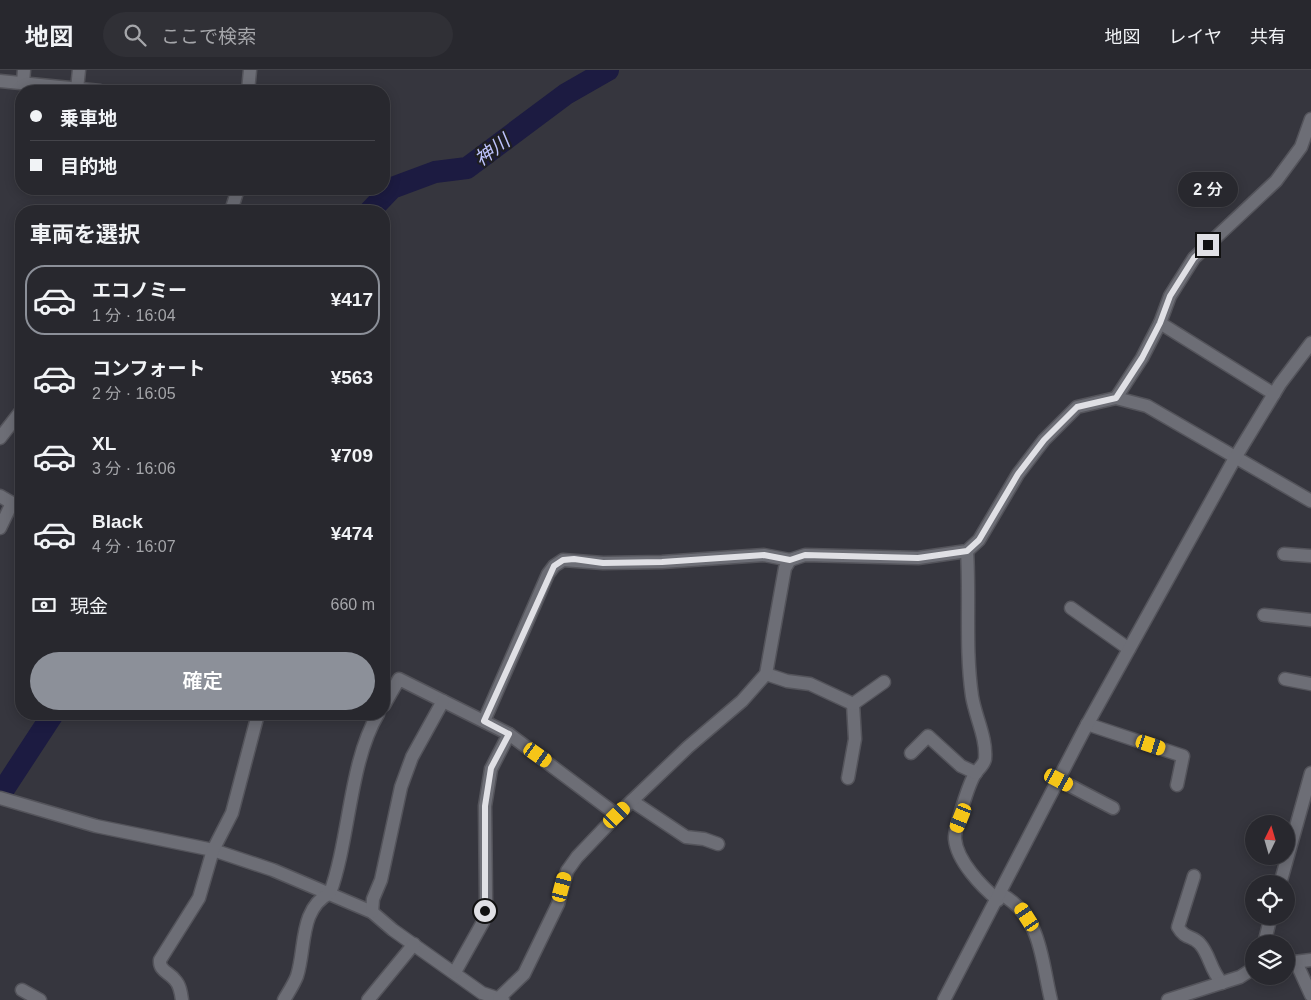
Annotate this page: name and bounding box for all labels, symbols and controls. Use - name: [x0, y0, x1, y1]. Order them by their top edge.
- search box: [103, 12, 453, 57]
- icon: search: [121, 21, 149, 49]
- text: 地図: [25, 23, 73, 50]
- text: ここで検索: [161, 26, 256, 47]
- text: 地図: [1105, 27, 1141, 47]
- text: レイヤ: [1169, 27, 1222, 47]
- text: 共有: [1250, 27, 1286, 47]
- text: 乗車地: [60, 108, 117, 129]
- water label: 神川: [471, 129, 515, 170]
- text: 目的地: [60, 156, 117, 177]
- callout: 2 分: [1178, 172, 1238, 208]
- text: 2 分: [1193, 181, 1223, 198]
- text: 車両を選択: [30, 222, 140, 247]
- route end: [1197, 234, 1219, 256]
- icon: car: [32, 278, 77, 323]
- text: エコノミー: [92, 280, 187, 301]
- text: ¥417: [331, 289, 373, 310]
- text: 1 分 · 16:04: [92, 307, 176, 324]
- icon: car: [32, 356, 77, 401]
- text: コンフォート: [92, 358, 205, 379]
- text: ¥563: [331, 367, 373, 388]
- text: 2 分 · 16:05: [92, 385, 176, 402]
- text: XL: [92, 433, 116, 454]
- icon: car: [32, 434, 77, 479]
- text: ¥709: [331, 445, 373, 466]
- text: 3 分 · 16:06: [92, 460, 176, 477]
- text: Black: [92, 511, 143, 532]
- icon: car: [32, 512, 77, 557]
- text: ¥474: [331, 523, 373, 544]
- text: 4 分 · 16:07: [92, 538, 176, 555]
- icon: cash: [30, 591, 58, 619]
- text: 現金: [70, 596, 108, 617]
- text: 660 m: [331, 596, 375, 613]
- button: 確定: [30, 652, 375, 710]
- car: [1134, 733, 1167, 757]
- car: [521, 740, 554, 770]
- car: [1042, 766, 1075, 794]
- car: [600, 799, 633, 831]
- car: [948, 801, 973, 835]
- north arrow: [1245, 815, 1295, 865]
- map controls: [1245, 815, 1295, 985]
- car: [550, 871, 573, 903]
- button: locate: [1245, 875, 1295, 925]
- route start: [474, 900, 496, 922]
- car: [1012, 900, 1041, 934]
- button: layers: [1245, 935, 1295, 985]

